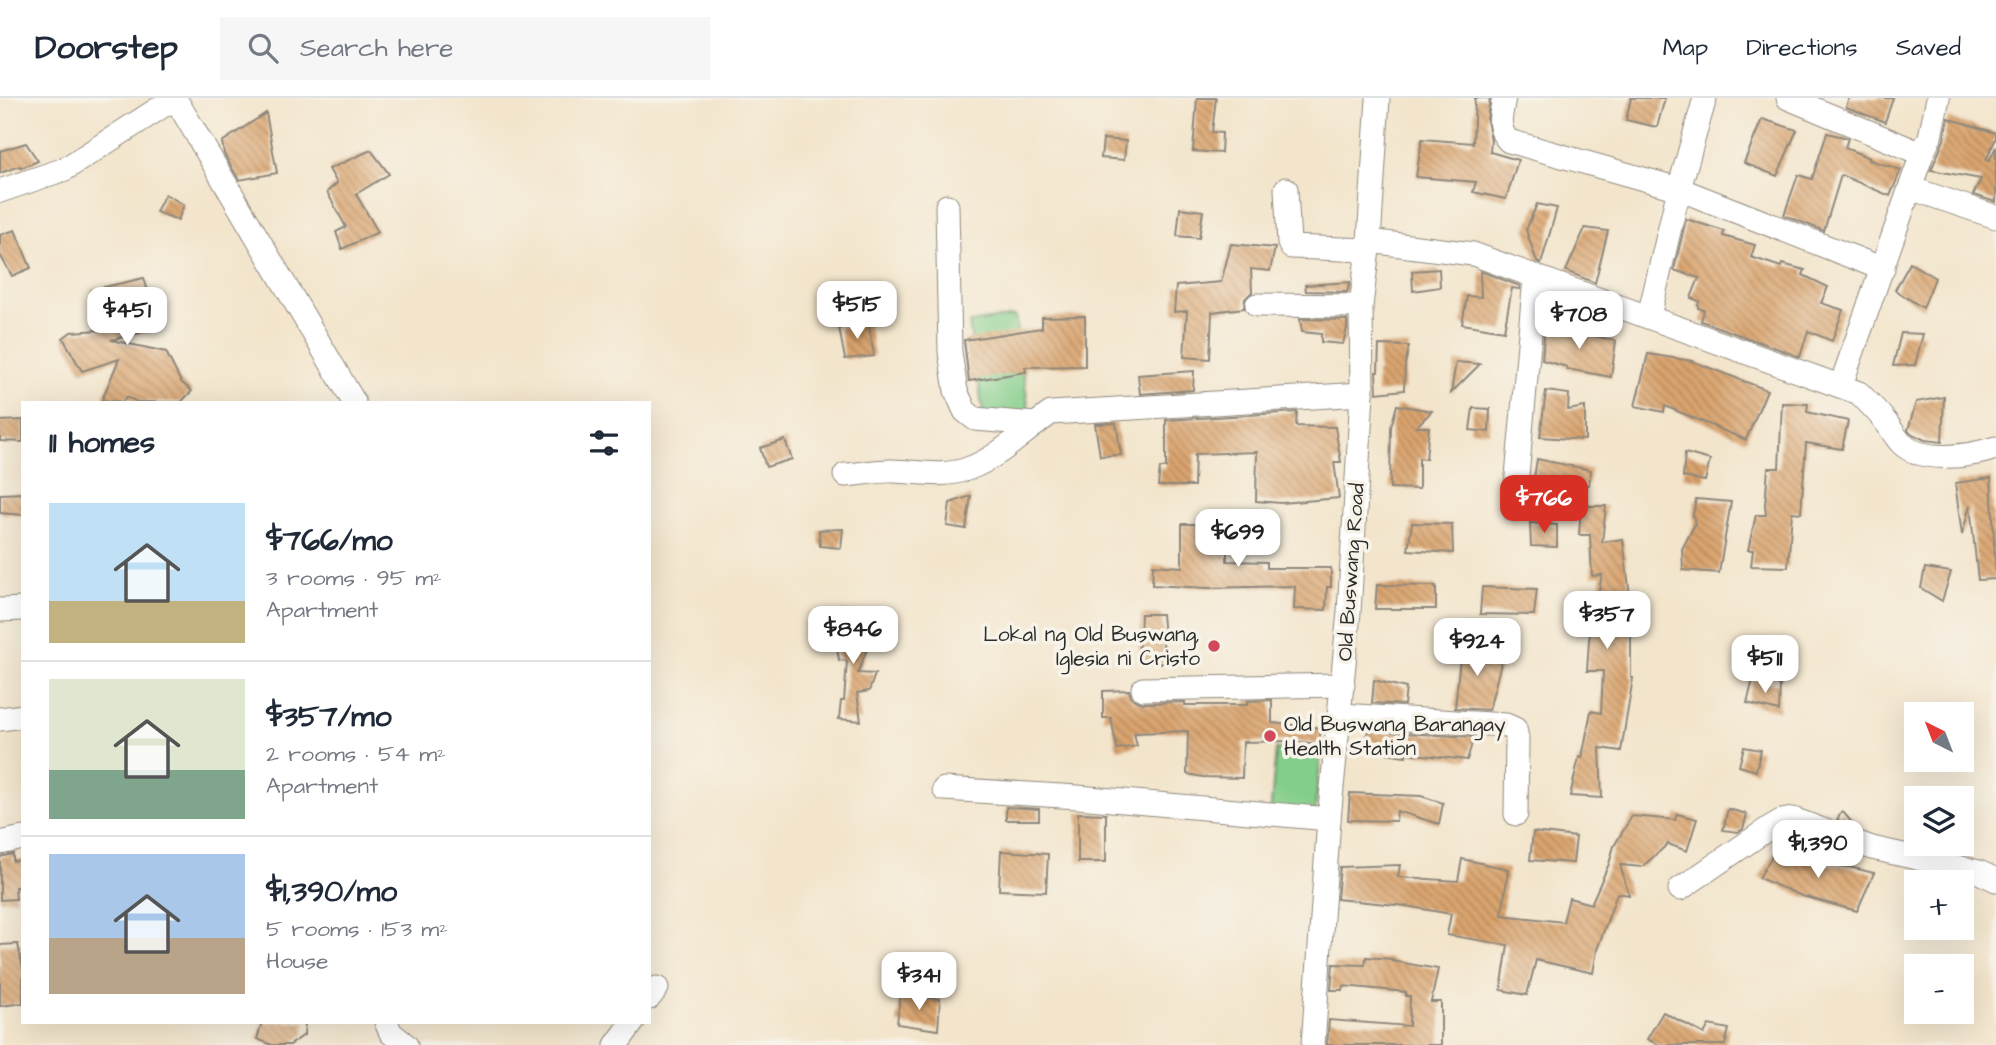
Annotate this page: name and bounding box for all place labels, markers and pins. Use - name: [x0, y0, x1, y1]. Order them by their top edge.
- pin: $515: [816, 282, 898, 341]
- pin: $451: [86, 288, 168, 347]
- pin: $708: [1538, 292, 1620, 351]
- pin: $766: [1503, 476, 1585, 535]
- pin: $699: [1197, 510, 1279, 569]
- pin: $357: [1566, 592, 1648, 651]
- pin: $846: [812, 606, 894, 666]
- pin: $924: [1436, 618, 1518, 678]
- place label: Lokal ng Old Buswang, Iglesia ni Cristo: [983, 620, 1200, 675]
- pin: $511: [1724, 636, 1806, 695]
- marker: Lokal ng Old Buswang, Iglesia ni Cristo: [1206, 638, 1222, 654]
- place label: Old Buswang Barangay Health Station: [1284, 710, 1506, 763]
- marker: Old Buswang Barangay Health Station: [1262, 728, 1278, 744]
- pin: $1,390: [1761, 820, 1875, 880]
- pin: $341: [878, 953, 960, 1012]

